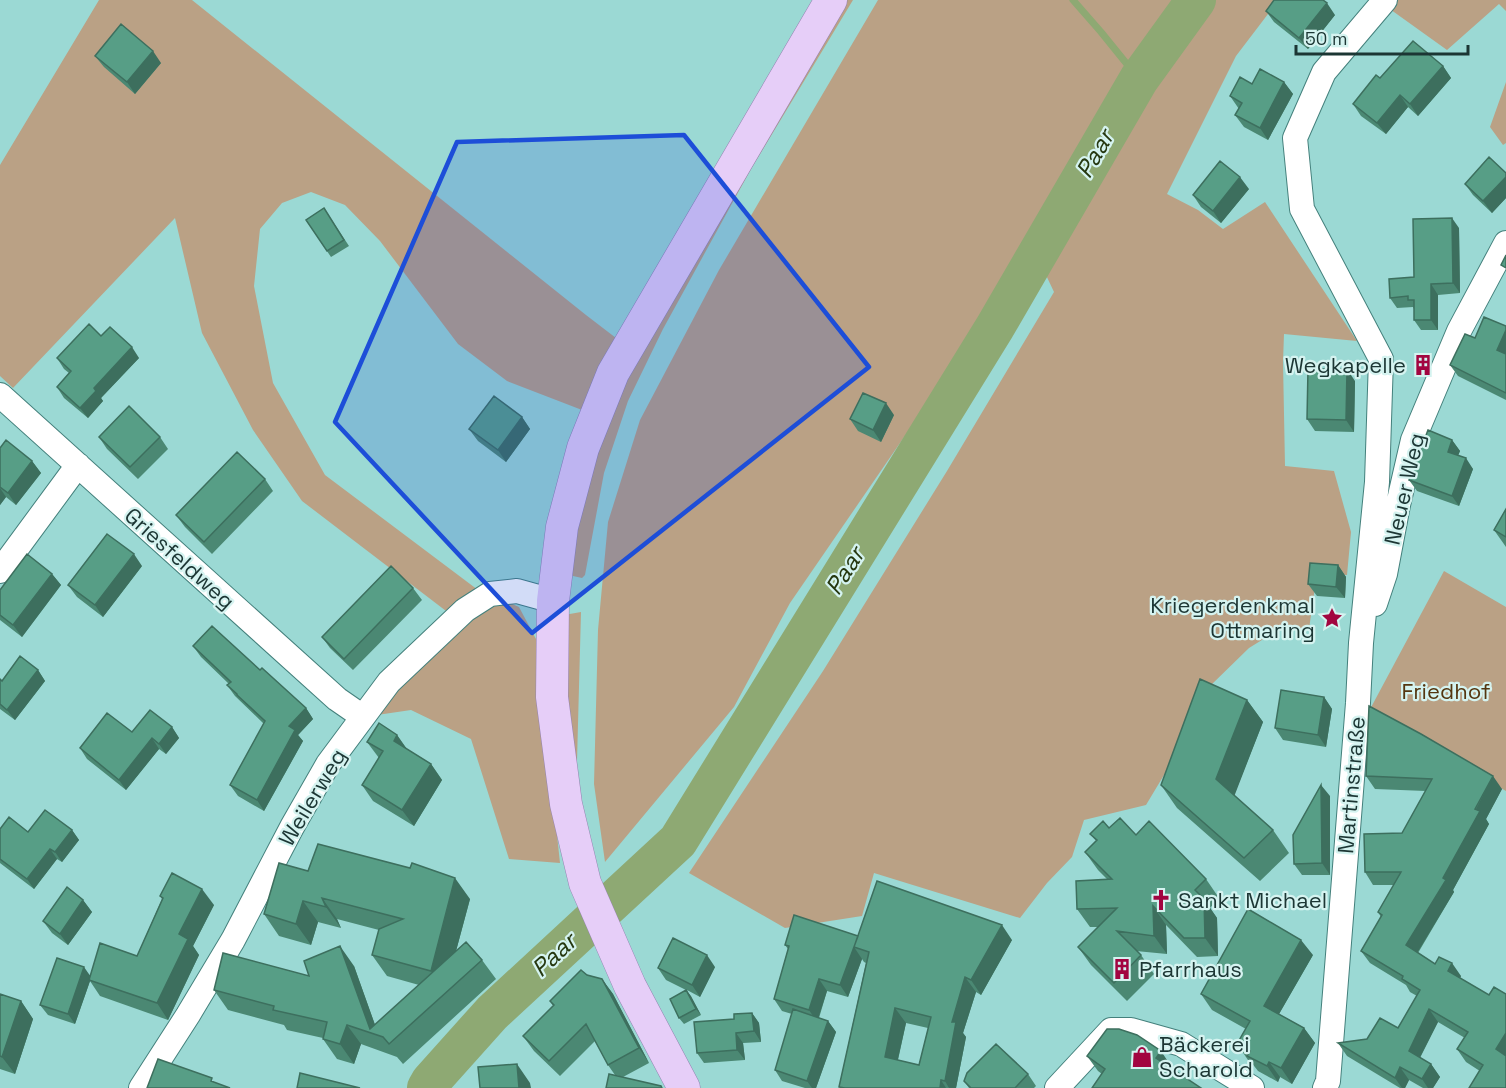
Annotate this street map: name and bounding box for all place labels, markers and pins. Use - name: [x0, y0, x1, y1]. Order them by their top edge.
- place label: Wegkapelle: [1285, 351, 1406, 379]
- building icon: Wegkapelle: [1411, 353, 1435, 377]
- place label: Kriegerdenkmal Ottmaring: [1150, 591, 1315, 644]
- place icon: Kriegerdenkmal Ottmaring: [1320, 606, 1344, 630]
- place label: Sankt Michael: [1178, 886, 1327, 914]
- church icon: Sankt Michael: [1149, 888, 1173, 912]
- place label: Pfarrhaus: [1139, 955, 1242, 983]
- building icon: Pfarrhaus: [1110, 957, 1134, 981]
- place label: Bäckerei Scharold: [1159, 1030, 1253, 1083]
- shop icon: Bäckerei Scharold: [1130, 1045, 1154, 1069]

